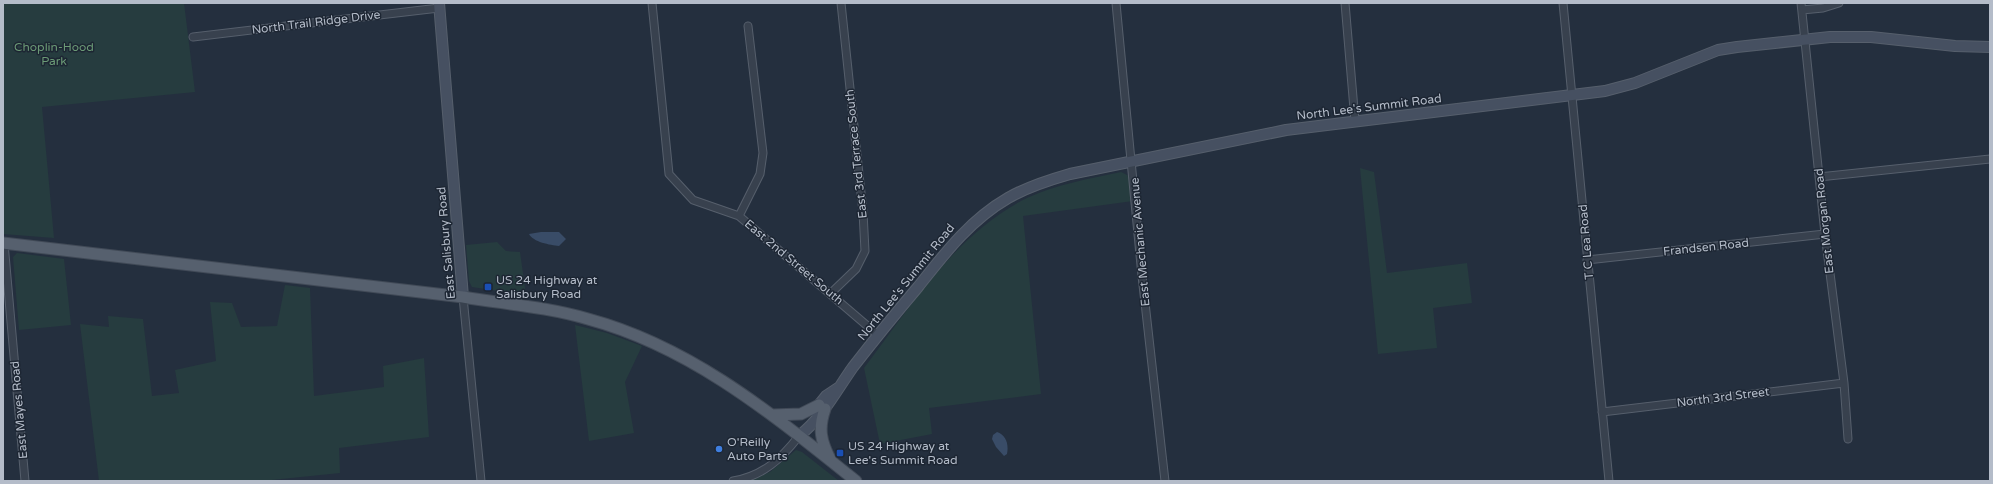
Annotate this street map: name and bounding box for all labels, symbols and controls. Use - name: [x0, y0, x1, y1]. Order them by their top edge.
- street label: North Trail Ridge Drive: [251, 7, 381, 37]
- park label: Choplin-Hood Park: [14, 40, 94, 68]
- street label: East 3rd Terrace South: [842, 89, 870, 219]
- street label: North Lee's Summit Road: [1296, 91, 1442, 123]
- street label: East Morgan Road: [1812, 168, 1836, 274]
- street label: East Mechanic Avenue: [1127, 177, 1153, 307]
- street label: East Salisbury Road: [434, 186, 458, 300]
- street label: T C Lea Road: [1576, 204, 1596, 280]
- street label: East 2nd Street South: [742, 217, 846, 307]
- street label: North Lee's Summit Road: [855, 221, 957, 343]
- street label: Frandsen Road: [1662, 236, 1750, 258]
- place label: US 24 Highway at Salisbury Road: [496, 273, 598, 301]
- marker: US 24 Highway at Salisbury Road: [483, 282, 493, 292]
- street label: East Mayes Road: [8, 360, 30, 460]
- street label: North 3rd Street: [1676, 384, 1771, 410]
- place label: O'Reilly Auto Parts: [727, 435, 788, 463]
- place label: US 24 Highway at Lee's Summit Road: [848, 439, 958, 467]
- marker: O'Reilly Auto Parts: [714, 444, 724, 454]
- marker: US 24 Highway at Lee's Summit Road: [835, 448, 845, 458]

